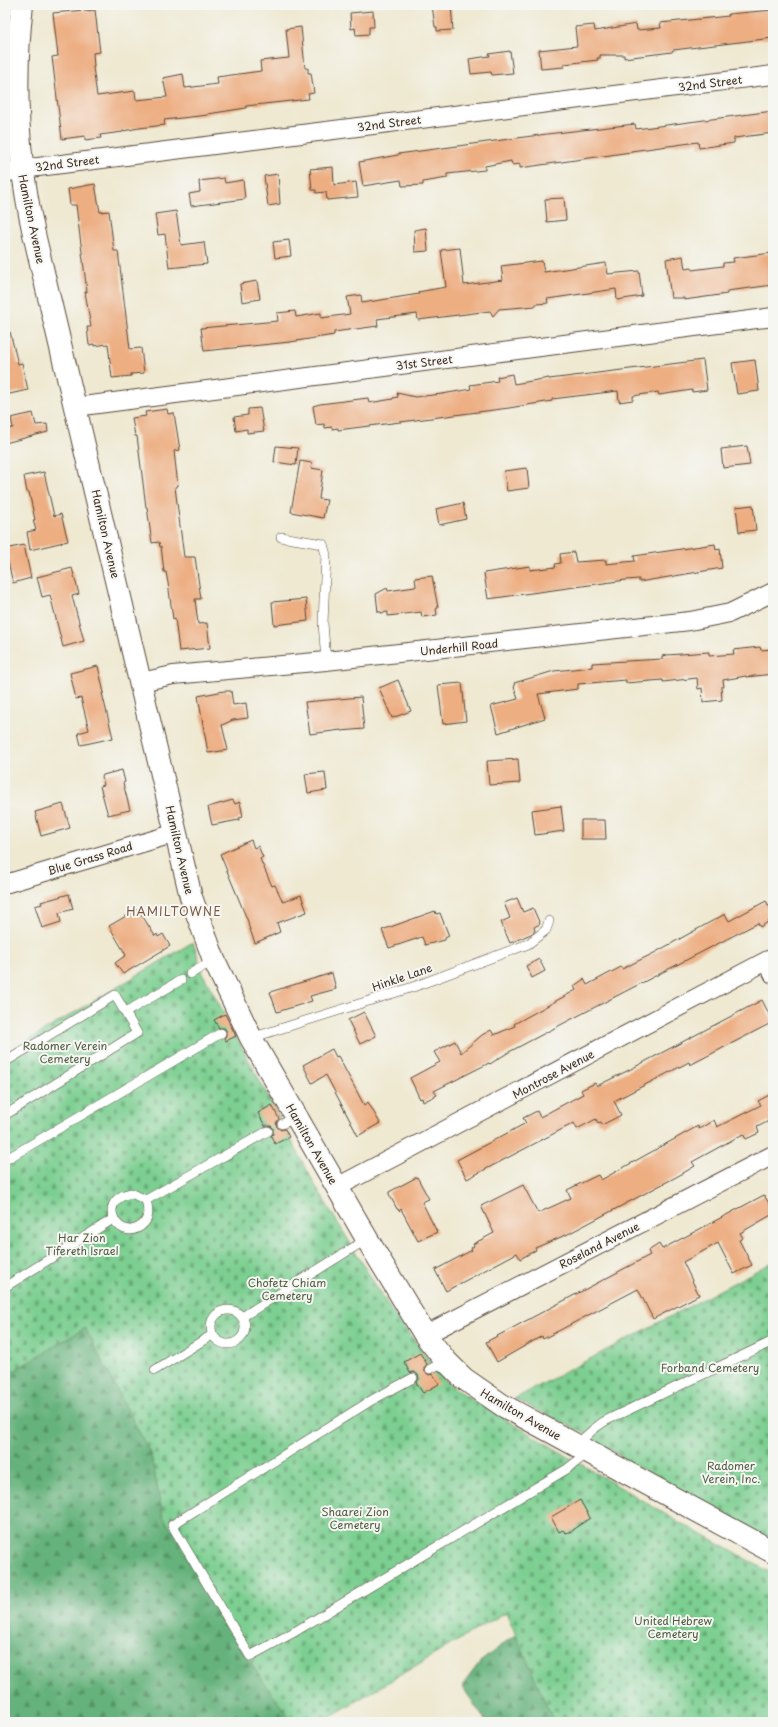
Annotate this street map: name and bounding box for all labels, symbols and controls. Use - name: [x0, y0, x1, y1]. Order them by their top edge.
- street label: 32nd Street: [677, 71, 743, 95]
- street label: 32nd Street: [356, 111, 422, 135]
- street label: 32nd Street: [34, 151, 100, 175]
- street label: Hamilton Avenue: [14, 173, 50, 265]
- street label: 31st Street: [395, 350, 453, 374]
- street label: Hamilton Avenue: [88, 488, 124, 580]
- street label: Underhill Road: [419, 634, 499, 660]
- street label: Hamilton Avenue: [162, 804, 198, 896]
- street label: Blue Grass Road: [45, 837, 135, 879]
- district label: HAMILTOWNE: [126, 902, 222, 920]
- street label: Hinkle Lane: [370, 959, 434, 995]
- park label: Radomer Verein Cemetery: [23, 1037, 107, 1067]
- street label: Montrose Avenue: [509, 1045, 597, 1103]
- street label: Hamilton Avenue: [282, 1101, 342, 1187]
- street label: Roseland Avenue: [556, 1217, 642, 1273]
- park label: Har Zion Tifereth Israel: [45, 1229, 119, 1259]
- park label: Chofetz Chiam Cemetery: [248, 1274, 326, 1304]
- park label: Forband Cemetery: [661, 1359, 759, 1376]
- street label: Hamilton Avenue: [478, 1384, 564, 1444]
- park label: Radomer Verein, Inc.: [702, 1457, 760, 1487]
- park label: Shaarei Zion Cemetery: [321, 1503, 389, 1533]
- park label: United Hebrew Cemetery: [634, 1612, 712, 1642]

